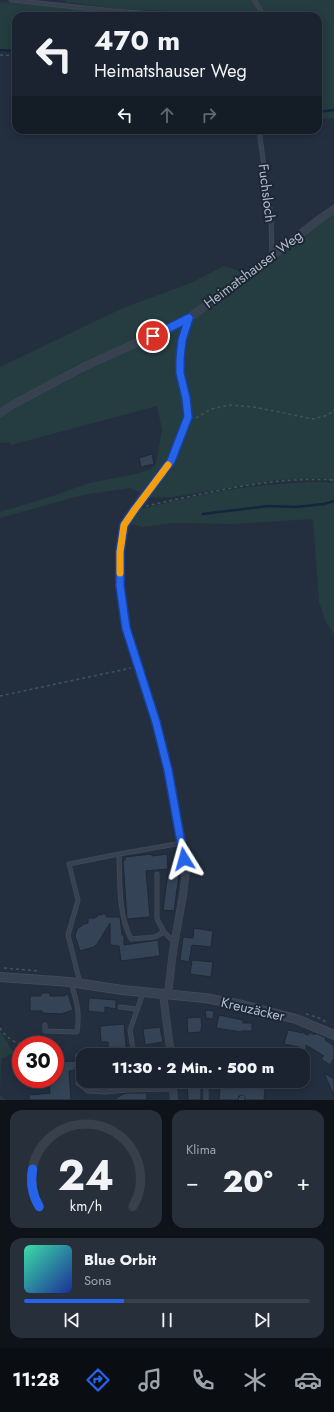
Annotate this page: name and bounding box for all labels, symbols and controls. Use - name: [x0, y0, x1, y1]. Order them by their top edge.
- text: 470 m: [94, 20, 180, 61]
- icon: left: [28, 28, 80, 80]
- text: Heimatshauser Weg: [94, 58, 247, 84]
- icon: left: [114, 104, 136, 126]
- icon: ahead: [156, 104, 178, 126]
- icon: right: [198, 104, 220, 126]
- street label: Fuchsloch: [253, 163, 281, 223]
- street label: Heimatshauser Weg: [200, 225, 306, 313]
- pin: [136, 319, 170, 353]
- icon: arrive: [142, 325, 164, 347]
- position arrow: [163, 838, 205, 880]
- street label: Kreuzäcker: [219, 992, 287, 1026]
- speed limit sign: 30: [12, 1036, 64, 1088]
- text: 11:30 · 2 Min. · 500 m: [112, 1057, 274, 1079]
- text: Klima: [186, 1140, 216, 1159]
- text: 24: [58, 1145, 114, 1206]
- text: 20°: [223, 1160, 273, 1203]
- text: −: [186, 1166, 199, 1198]
- text: +: [296, 1166, 310, 1198]
- text: km/h: [70, 1196, 102, 1216]
- text: Blue Orbit: [84, 1249, 156, 1271]
- text: Sona: [84, 1271, 111, 1290]
- icon: previous: [61, 1309, 83, 1331]
- icon: pause: [156, 1309, 178, 1331]
- icon: next: [251, 1309, 273, 1331]
- icon: directions: [84, 1366, 112, 1394]
- icon: music: [136, 1366, 164, 1394]
- icon: phone: [189, 1366, 217, 1394]
- icon: climate: [241, 1366, 269, 1394]
- icon: car: [294, 1366, 322, 1394]
- text: 11:28: [12, 1367, 59, 1393]

